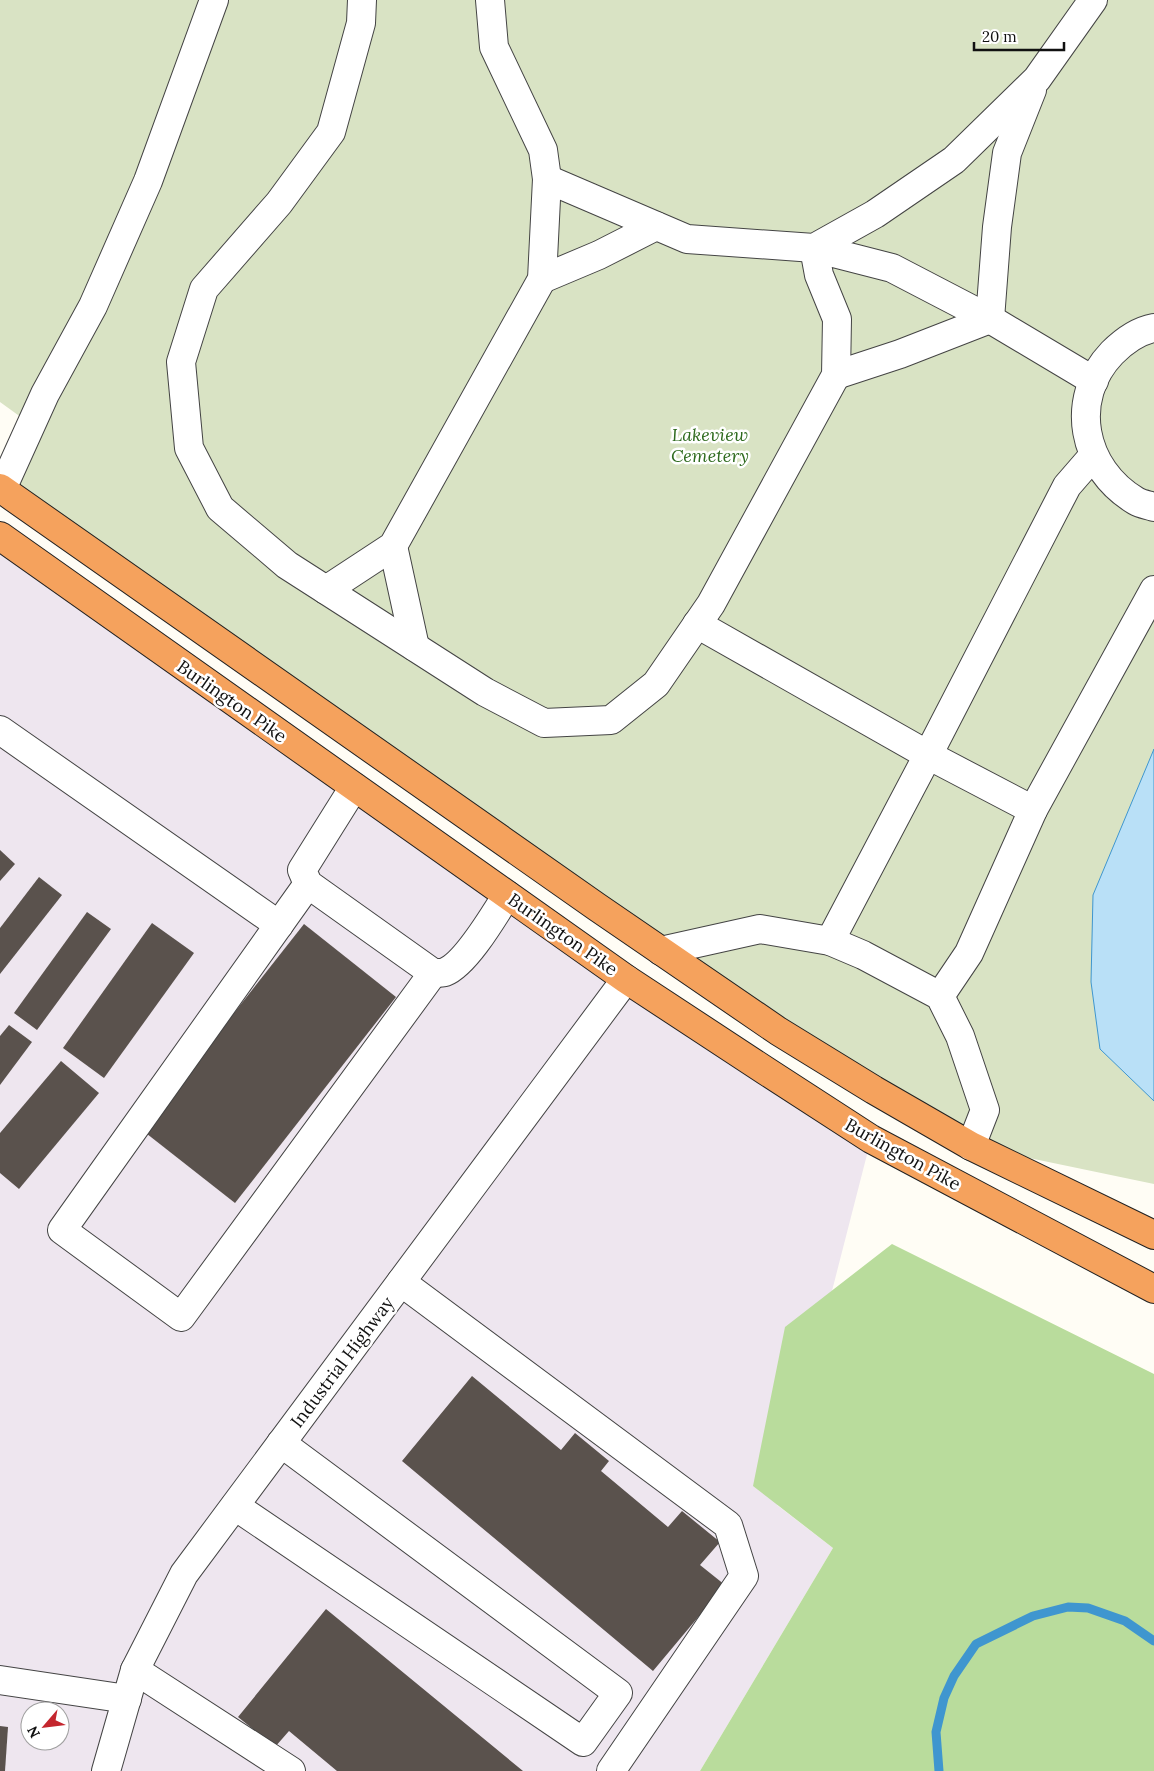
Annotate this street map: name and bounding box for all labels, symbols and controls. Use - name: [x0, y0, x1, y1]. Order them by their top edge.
- scale bar: [974, 20, 1064, 52]
- text: 20 m: [982, 27, 1017, 46]
- park label: Lakeview Cemetery: [671, 423, 749, 467]
- street label: Burlington Pike: [173, 655, 292, 747]
- street label: Burlington Pike: [504, 888, 623, 980]
- street label: Burlington Pike: [841, 1113, 965, 1195]
- street label: Industrial Highway: [285, 1291, 399, 1432]
- north arrow: [20, 1701, 70, 1751]
- text: N: [23, 1723, 44, 1741]

